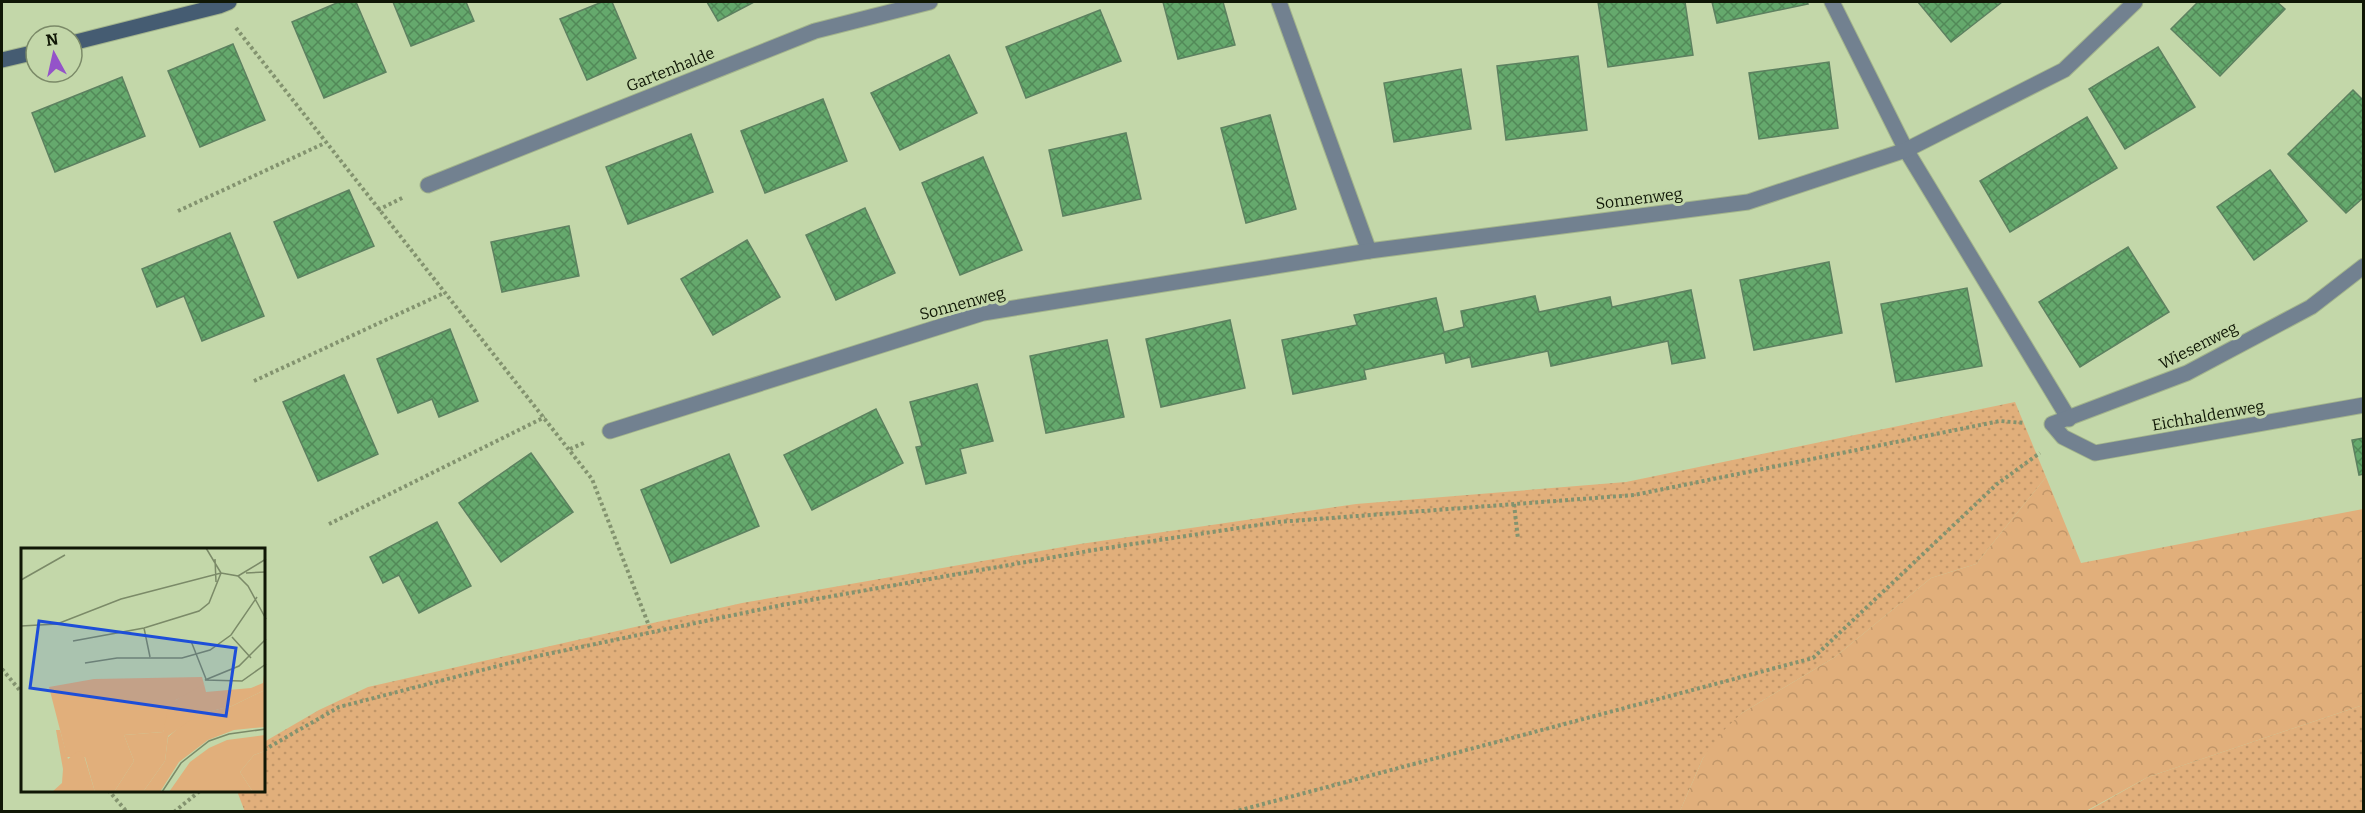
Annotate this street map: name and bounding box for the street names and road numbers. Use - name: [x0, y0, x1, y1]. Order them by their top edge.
- street label: Gartenhalde: [623, 43, 717, 96]
- street label: Sonnenweg: [1594, 184, 1684, 213]
- street label: Sonnenweg: [917, 283, 1007, 324]
- street label: Wiesenweg: [2156, 318, 2241, 373]
- street label: Eichhaldenweg: [2150, 396, 2266, 435]

